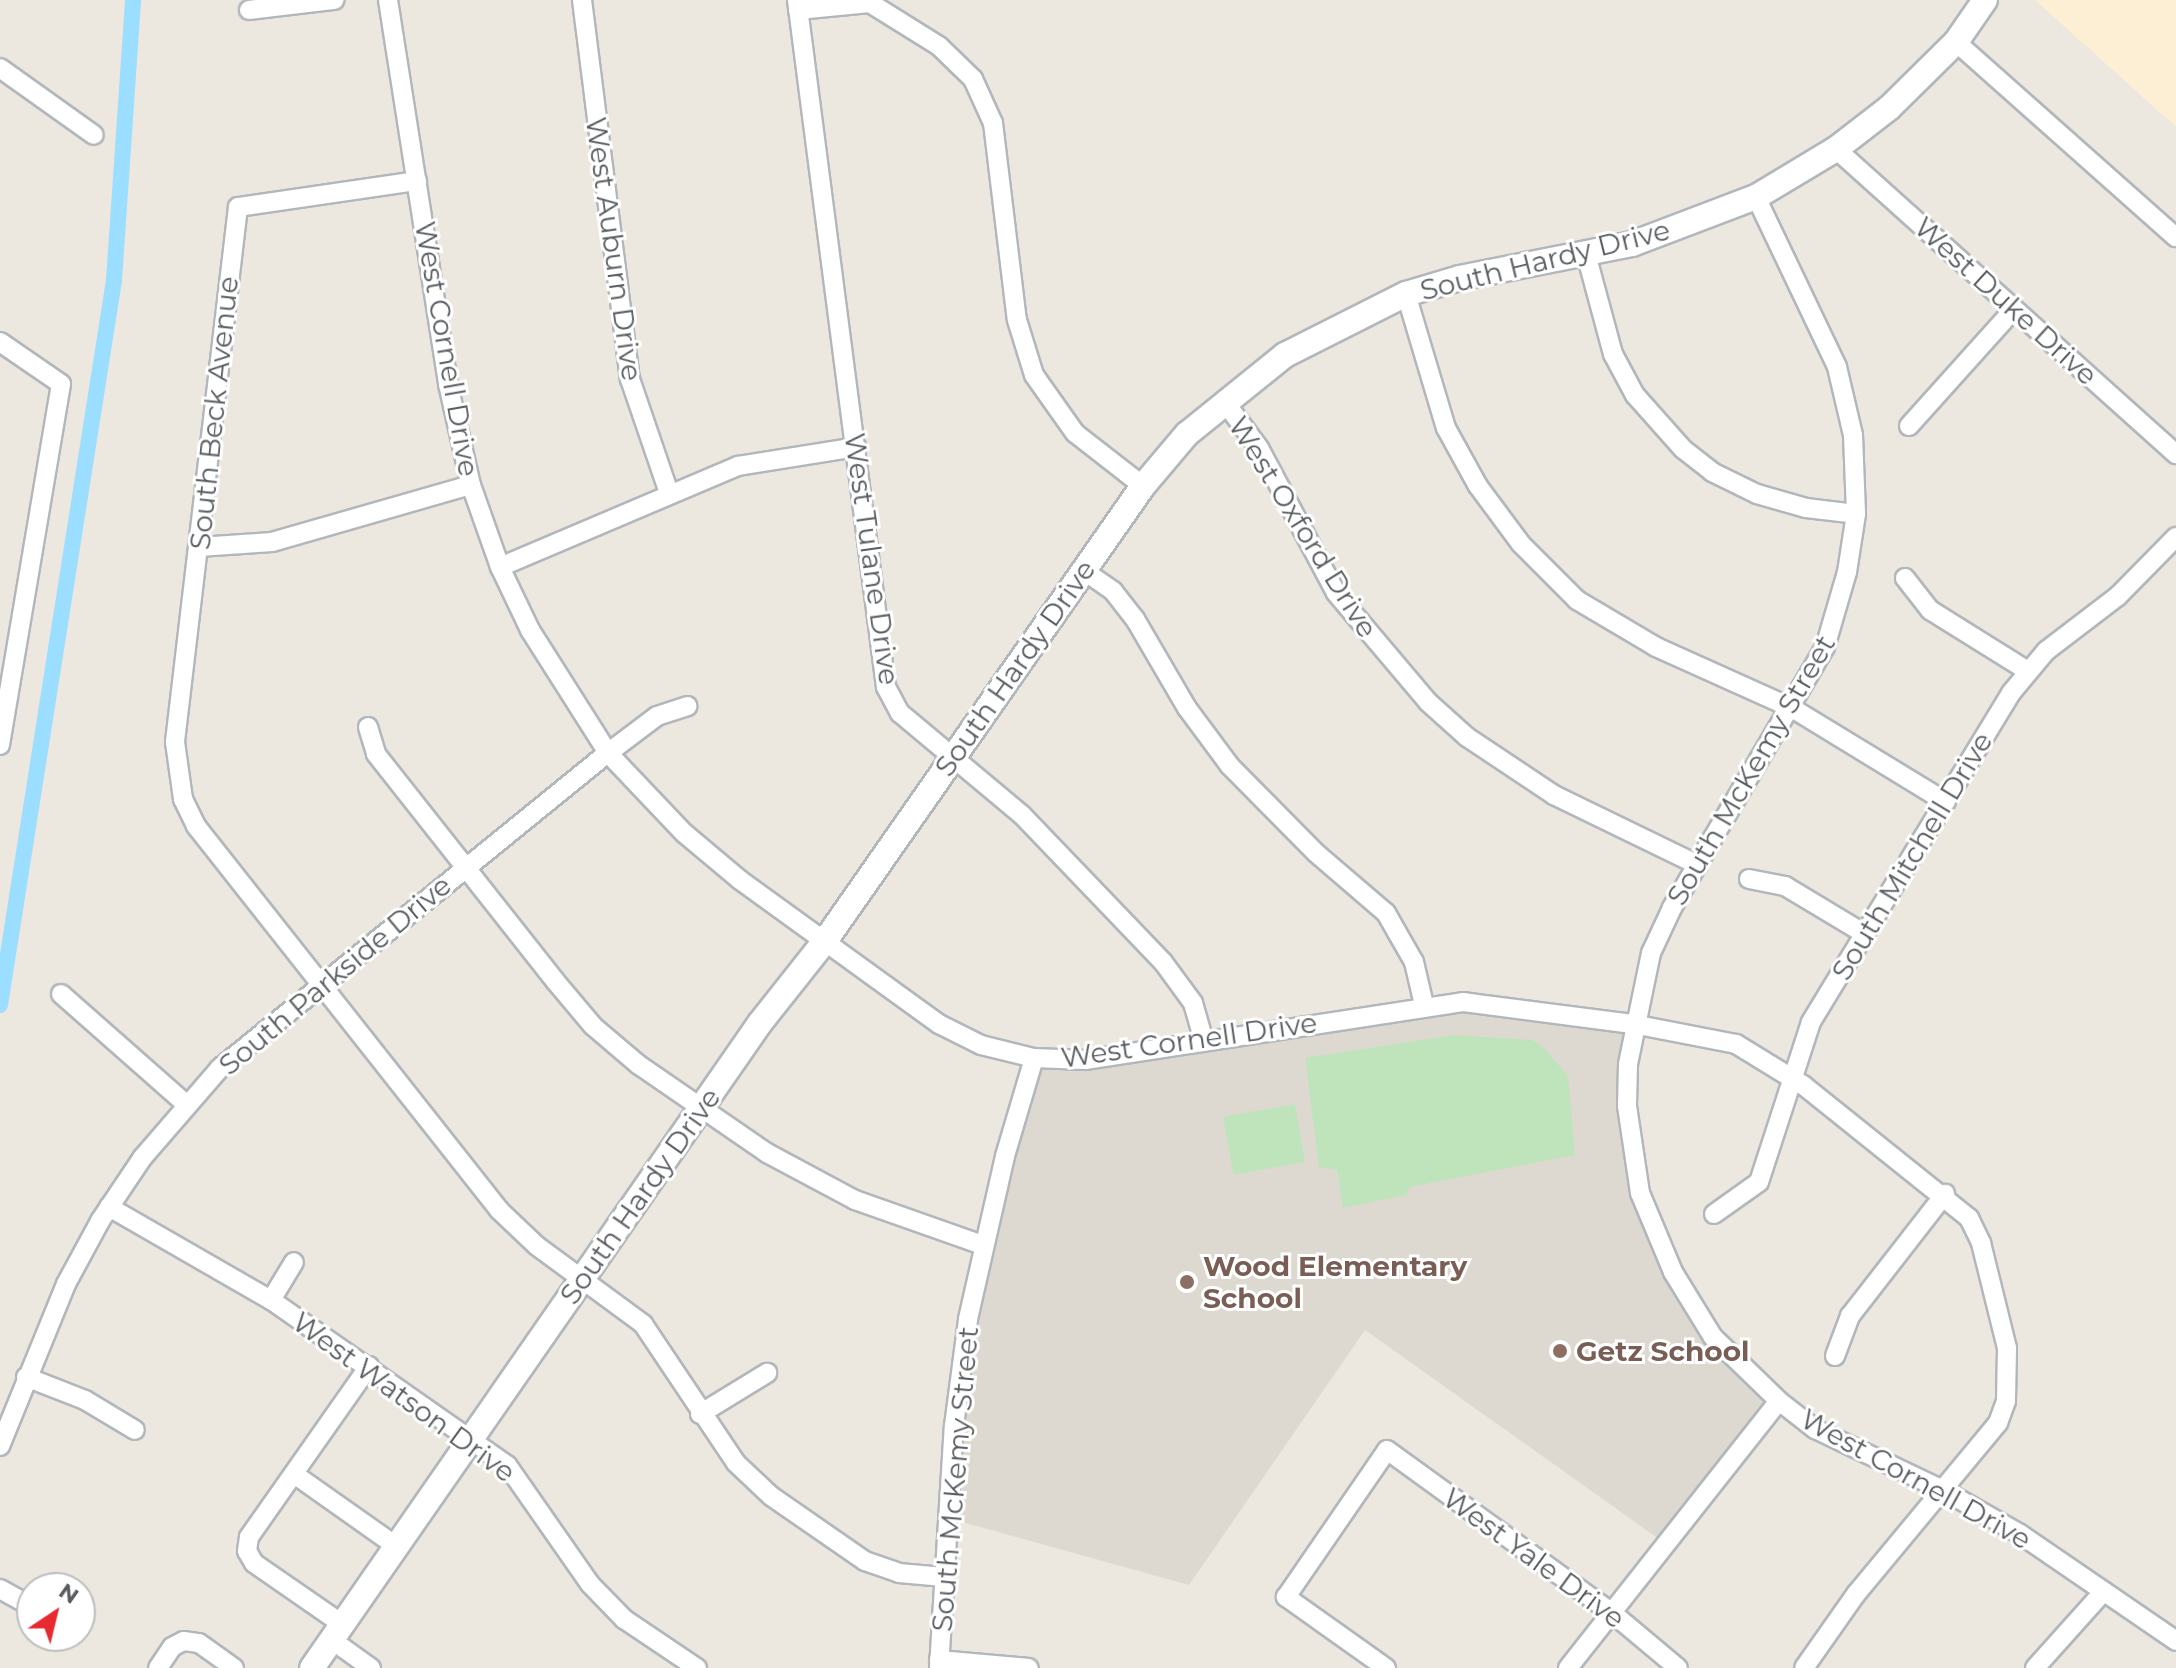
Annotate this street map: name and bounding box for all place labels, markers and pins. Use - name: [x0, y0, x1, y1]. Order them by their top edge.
- place label: Wood Elementary School: [1203, 1249, 1467, 1315]
- marker: Wood Elementary School: [1178, 1273, 1196, 1291]
- place label: Getz School: [1576, 1334, 1749, 1368]
- marker: Getz School: [1551, 1342, 1569, 1360]

